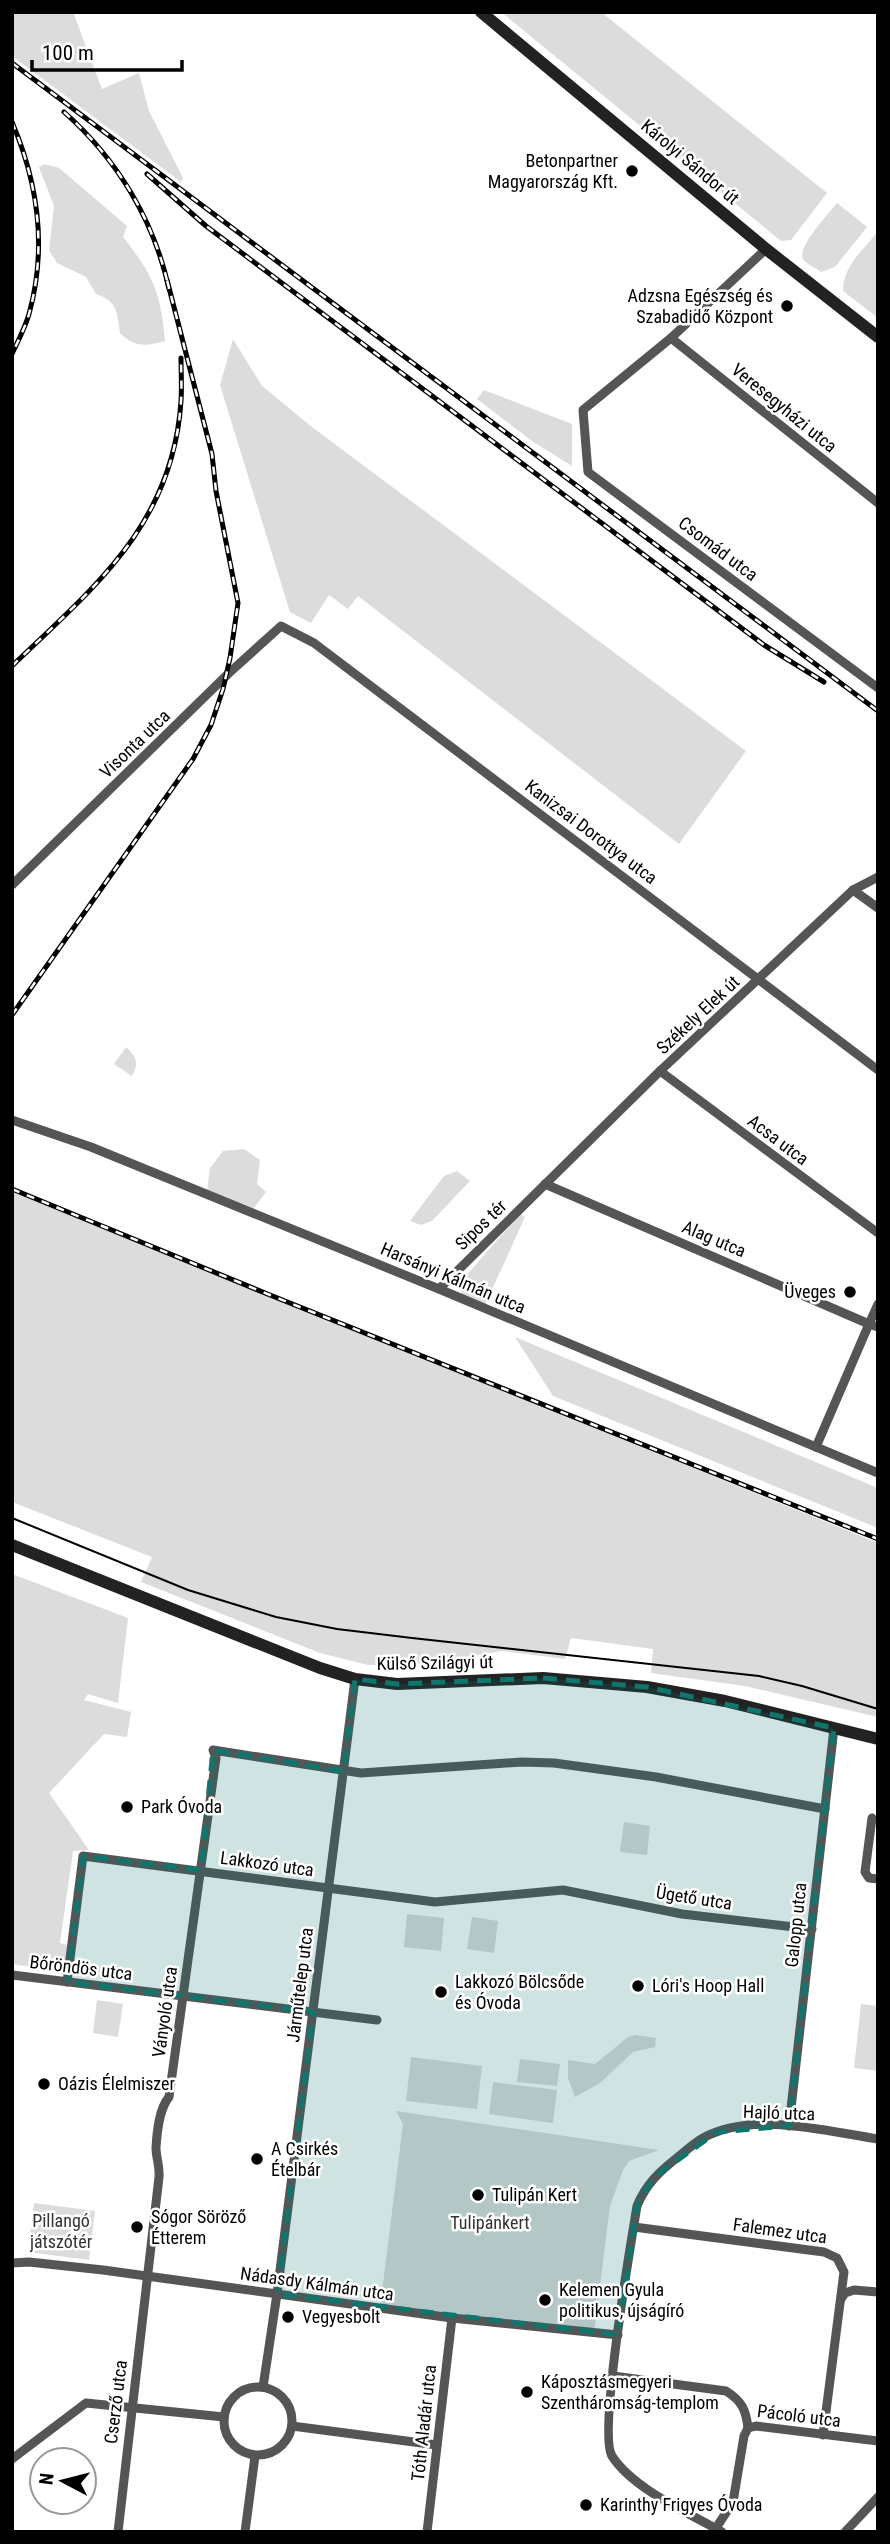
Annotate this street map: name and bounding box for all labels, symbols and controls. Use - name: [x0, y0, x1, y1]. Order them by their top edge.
- scale bar: [32, 28, 182, 72]
- text: 100 m: [42, 41, 94, 65]
- street label: Károlyi Sándor út: [637, 115, 743, 209]
- place label: Betonpartner Magyarország Kft.: [488, 150, 619, 192]
- marker: Betonpartner Magyarország Kft.: [624, 163, 640, 179]
- place label: Adzsna Egészség és Szabadidő Központ: [628, 285, 773, 327]
- marker: Adzsna Egészség és Szabadidő Központ: [779, 298, 795, 314]
- street label: Veresegyházi utca: [727, 359, 841, 456]
- street label: Csomád utca: [675, 512, 762, 585]
- street label: Visonta utca: [95, 705, 174, 782]
- street label: Kanizsai Dorottya utca: [521, 775, 661, 888]
- street label: Székely Elek út: [652, 971, 743, 1058]
- street label: Acsa utca: [744, 1110, 813, 1169]
- street label: Sipos tér: [451, 1195, 511, 1254]
- street label: Alag utca: [679, 1216, 749, 1261]
- street label: Harsányi Kálmán utca: [378, 1238, 529, 1318]
- place label: Üveges: [784, 1281, 836, 1302]
- marker: Üveges: [842, 1284, 858, 1300]
- street label: Külső Szilágyi út: [377, 1651, 493, 1674]
- place label: Park Óvoda: [141, 1796, 222, 1817]
- marker: Park Óvoda: [119, 1799, 135, 1815]
- street label: Lakkozó utca: [219, 1847, 315, 1880]
- street label: Ügető utca: [655, 1881, 734, 1914]
- street label: Galopp utca: [781, 1881, 810, 1968]
- street label: Járműtelep utca: [282, 1926, 317, 2043]
- street label: Bőröndös utca: [29, 1951, 134, 1984]
- street label: Ványoló utca: [148, 1965, 181, 2059]
- place label: Lakkozó Bölcsőde és Óvoda: [455, 1971, 584, 2013]
- place label: Lóri's Hoop Hall: [652, 1975, 764, 1996]
- marker: Lóri's Hoop Hall: [630, 1978, 646, 1994]
- marker: Lakkozó Bölcsőde és Óvoda: [433, 1984, 449, 2000]
- place label: Oázis Élelmiszer: [58, 2073, 176, 2094]
- marker: Oázis Élelmiszer: [36, 2076, 52, 2092]
- street label: Hajló utca: [743, 2101, 815, 2124]
- place label: A Csirkés Ételbár: [271, 2138, 338, 2180]
- marker: A Csirkés Ételbár: [249, 2151, 265, 2167]
- place label: Tulipán Kert: [492, 2184, 577, 2205]
- marker: Tulipán Kert: [470, 2187, 486, 2203]
- place label: Sógor Söröző Étterem: [151, 2206, 246, 2248]
- park label: Pillangó játszótér: [29, 2210, 93, 2252]
- park label: Tulipánkert: [450, 2212, 530, 2233]
- street label: Falemez utca: [732, 2214, 828, 2247]
- marker: Sógor Söröző Étterem: [129, 2219, 145, 2235]
- street label: Nádasdy Kálmán utca: [239, 2262, 395, 2305]
- place label: Kelemen Gyula politikus, újságíró: [559, 2279, 684, 2321]
- marker: Kelemen Gyula politikus, újságíró: [537, 2292, 553, 2308]
- place label: Vegyesbolt: [302, 2306, 380, 2327]
- marker: Vegyesbolt: [280, 2309, 296, 2325]
- street label: Cserző utca: [100, 2359, 131, 2445]
- street label: Tóth Aladár utca: [407, 2364, 440, 2482]
- place label: Káposztásmegyeri Szentháromság-templom: [541, 2371, 719, 2413]
- marker: Káposztásmegyeri Szentháromság-templom: [519, 2384, 535, 2400]
- street label: Pácoló utca: [756, 2400, 842, 2431]
- north arrow: [28, 2446, 98, 2516]
- text: N: [34, 2472, 59, 2486]
- place label: Karinthy Frigyes Óvoda: [600, 2494, 762, 2515]
- marker: Karinthy Frigyes Óvoda: [578, 2497, 594, 2513]

